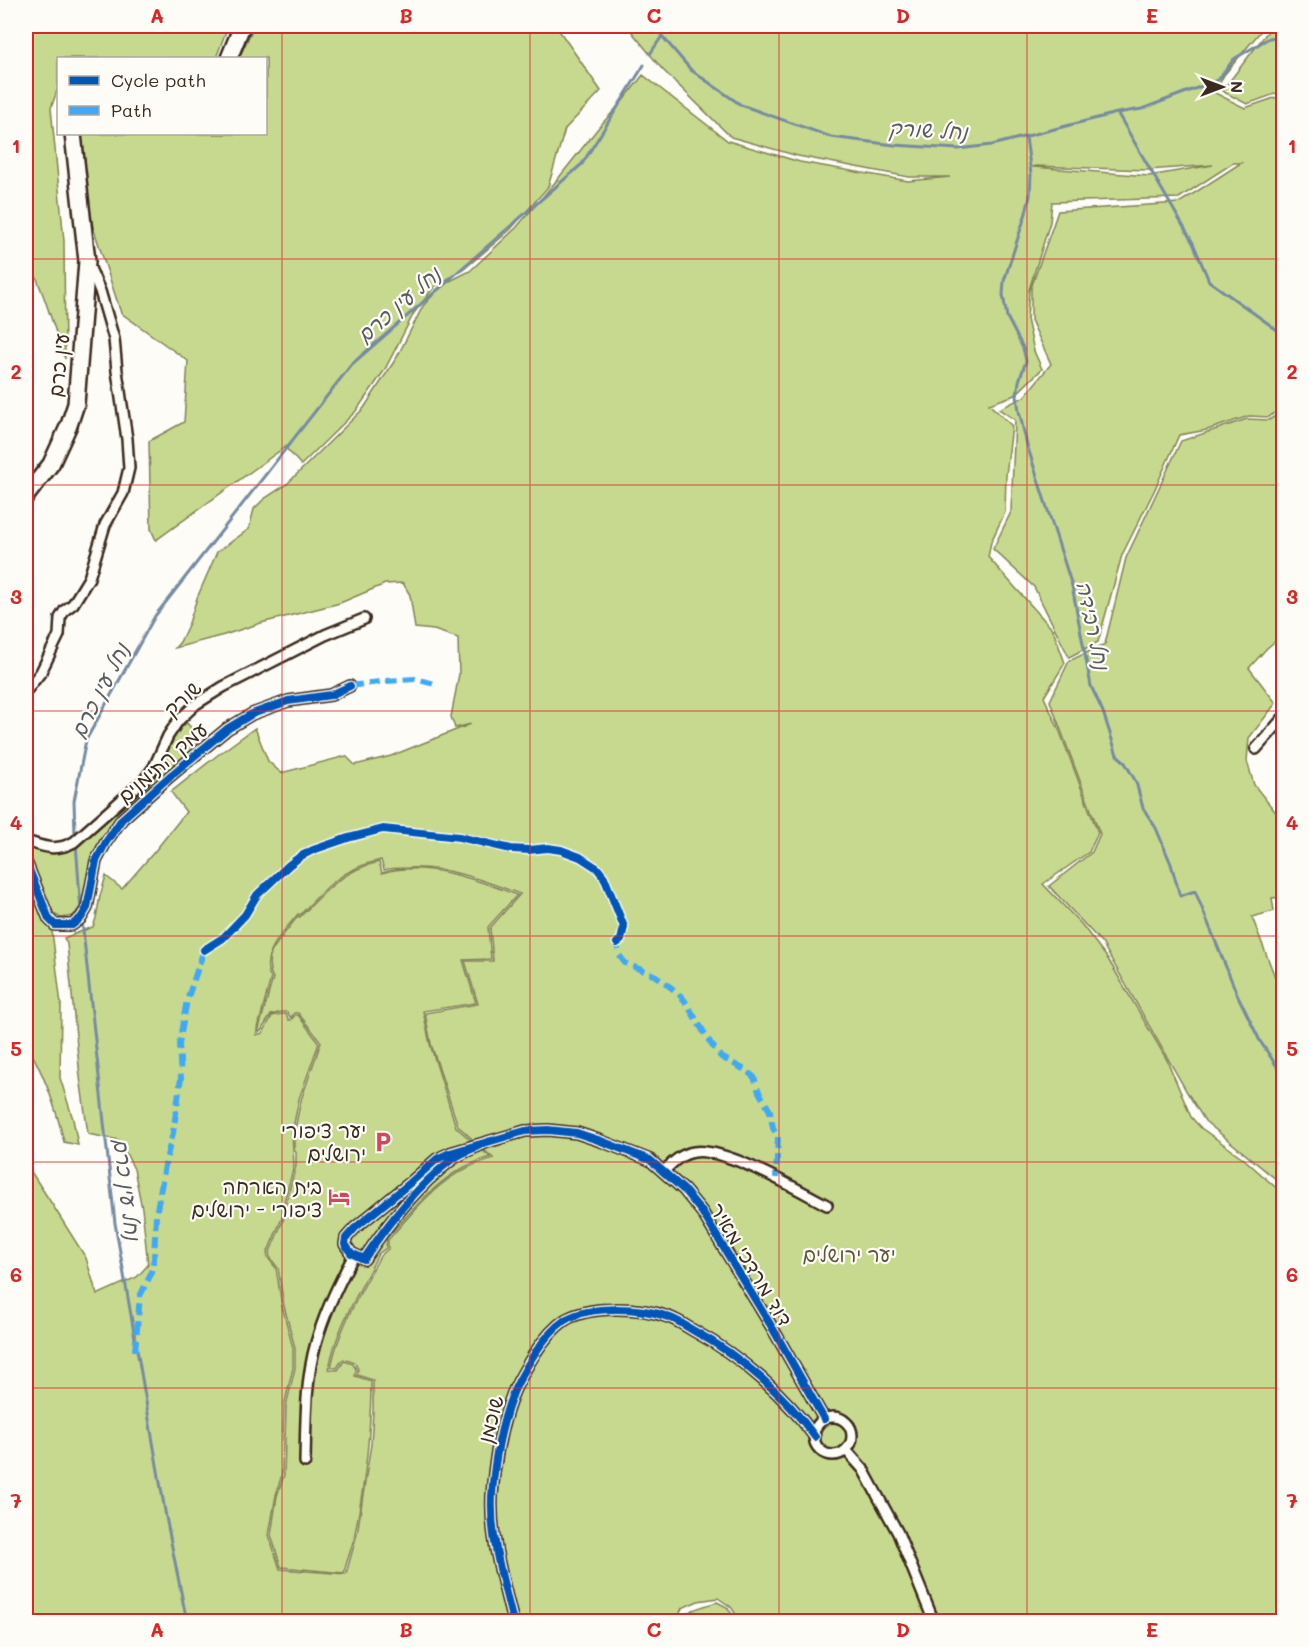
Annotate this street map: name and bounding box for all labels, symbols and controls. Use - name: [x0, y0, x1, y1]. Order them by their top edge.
- text: A: [150, 2, 164, 28]
- text: B: [399, 2, 413, 28]
- text: C: [647, 2, 662, 28]
- text: D: [896, 2, 910, 28]
- text: E: [1146, 2, 1158, 28]
- legend: [57, 57, 267, 135]
- north arrow: [1192, 57, 1252, 117]
- text: Cycle path: [111, 68, 206, 92]
- text: N: [1227, 81, 1248, 93]
- text: Path: [111, 98, 151, 122]
- water label: נחל שורק: [888, 113, 970, 146]
- text: 1: [12, 132, 20, 158]
- text: 1: [1288, 132, 1296, 158]
- water label: נחל עין כרם: [351, 259, 448, 349]
- street label: עין כרם: [42, 332, 74, 398]
- text: 2: [10, 358, 22, 384]
- text: 2: [1286, 358, 1298, 384]
- water label: נחל רבידה: [1071, 578, 1117, 674]
- text: 3: [10, 583, 22, 609]
- text: 3: [1286, 583, 1298, 609]
- water label: נחל עין כרם: [64, 637, 136, 742]
- street label: שורק: [158, 674, 207, 722]
- street label: עמק התימנים: [111, 716, 213, 808]
- text: 4: [10, 809, 23, 835]
- text: 4: [1286, 809, 1299, 835]
- text: 5: [10, 1035, 22, 1061]
- text: 5: [1286, 1035, 1298, 1061]
- place label: יער ציפורי ירושלים: [281, 1117, 366, 1166]
- parking icon: יער ציפורי ירושלים: [371, 1130, 395, 1154]
- water label: נחל עין כרם: [107, 1137, 148, 1243]
- place label: בית הארחה ציפורי - ירושלים: [191, 1173, 322, 1222]
- hotel icon: בית הארחה ציפורי - ירושלים: [327, 1185, 351, 1209]
- street label: דוד מרדכי מאיר: [705, 1198, 799, 1330]
- park label: יער ירושלים: [803, 1241, 896, 1267]
- text: 6: [10, 1261, 22, 1287]
- text: 6: [1286, 1261, 1298, 1287]
- street label: שוכמן: [471, 1392, 510, 1446]
- text: 7: [10, 1487, 22, 1513]
- text: 7: [1286, 1487, 1298, 1513]
- text: A: [150, 1616, 164, 1642]
- text: B: [399, 1616, 413, 1642]
- text: C: [647, 1616, 662, 1642]
- text: D: [896, 1616, 910, 1642]
- text: E: [1146, 1616, 1158, 1642]

